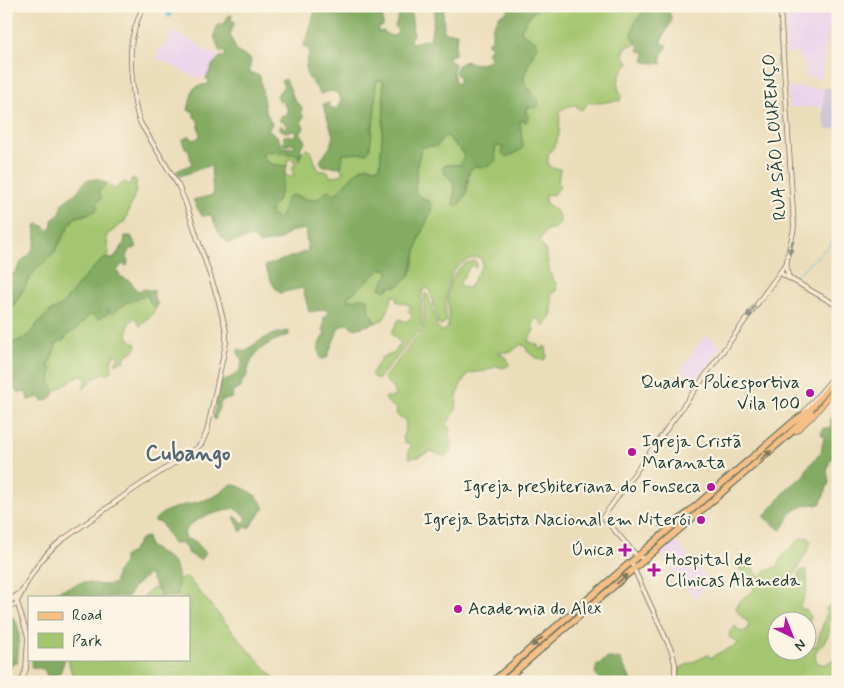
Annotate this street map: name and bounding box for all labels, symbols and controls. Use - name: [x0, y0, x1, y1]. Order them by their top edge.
- street label: RUA SÃO LOURENÇO: [757, 53, 793, 221]
- one-way arrow: [787, 239, 795, 254]
- one-way arrow: [746, 305, 756, 319]
- place label: Quadra Poliesportiva Vila 100: [641, 371, 800, 416]
- marker: Quadra Poliesportiva Vila 100: [804, 387, 816, 399]
- place label: Igreja Cristã Maranata: [642, 430, 742, 475]
- district label: Cubango: [146, 440, 231, 469]
- marker: Igreja Cristã Maranata: [626, 446, 638, 458]
- one-way arrow: [759, 449, 772, 460]
- place label: Igreja presbiteriana do Fonseca: [463, 475, 701, 499]
- marker: Igreja presbiteriana do Fonseca: [705, 481, 717, 493]
- place label: Igreja Batista Nacional em Niterói: [424, 508, 691, 532]
- marker: Igreja Batista Nacional em Niterói: [695, 514, 707, 526]
- place label: Única: [571, 538, 614, 562]
- marker: Única: [618, 543, 632, 557]
- place label: Hospital de Clínicas Alameda: [665, 548, 800, 593]
- marker: Hospital de Clínicas Alameda: [647, 563, 661, 577]
- one-way arrow: [615, 573, 627, 585]
- legend: [28, 596, 190, 660]
- place label: Academia do Alex: [468, 597, 602, 621]
- marker: Academia do Alex: [452, 603, 464, 615]
- text: Road: [72, 606, 102, 626]
- north arrow: [766, 610, 816, 660]
- text: Park: [72, 632, 102, 652]
- text: N: [791, 635, 810, 655]
- one-way arrow: [531, 637, 544, 648]

